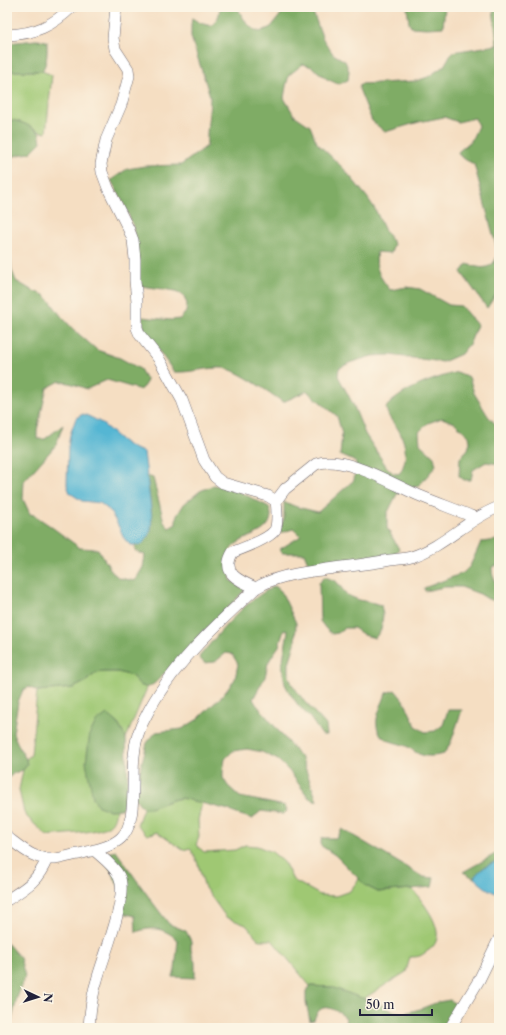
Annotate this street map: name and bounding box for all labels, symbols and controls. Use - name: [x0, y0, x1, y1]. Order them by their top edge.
- north arrow: [18, 977, 58, 1017]
- scale bar: [360, 991, 432, 1017]
- text: N: [41, 992, 55, 1003]
- text: 50 m: [366, 997, 395, 1012]

